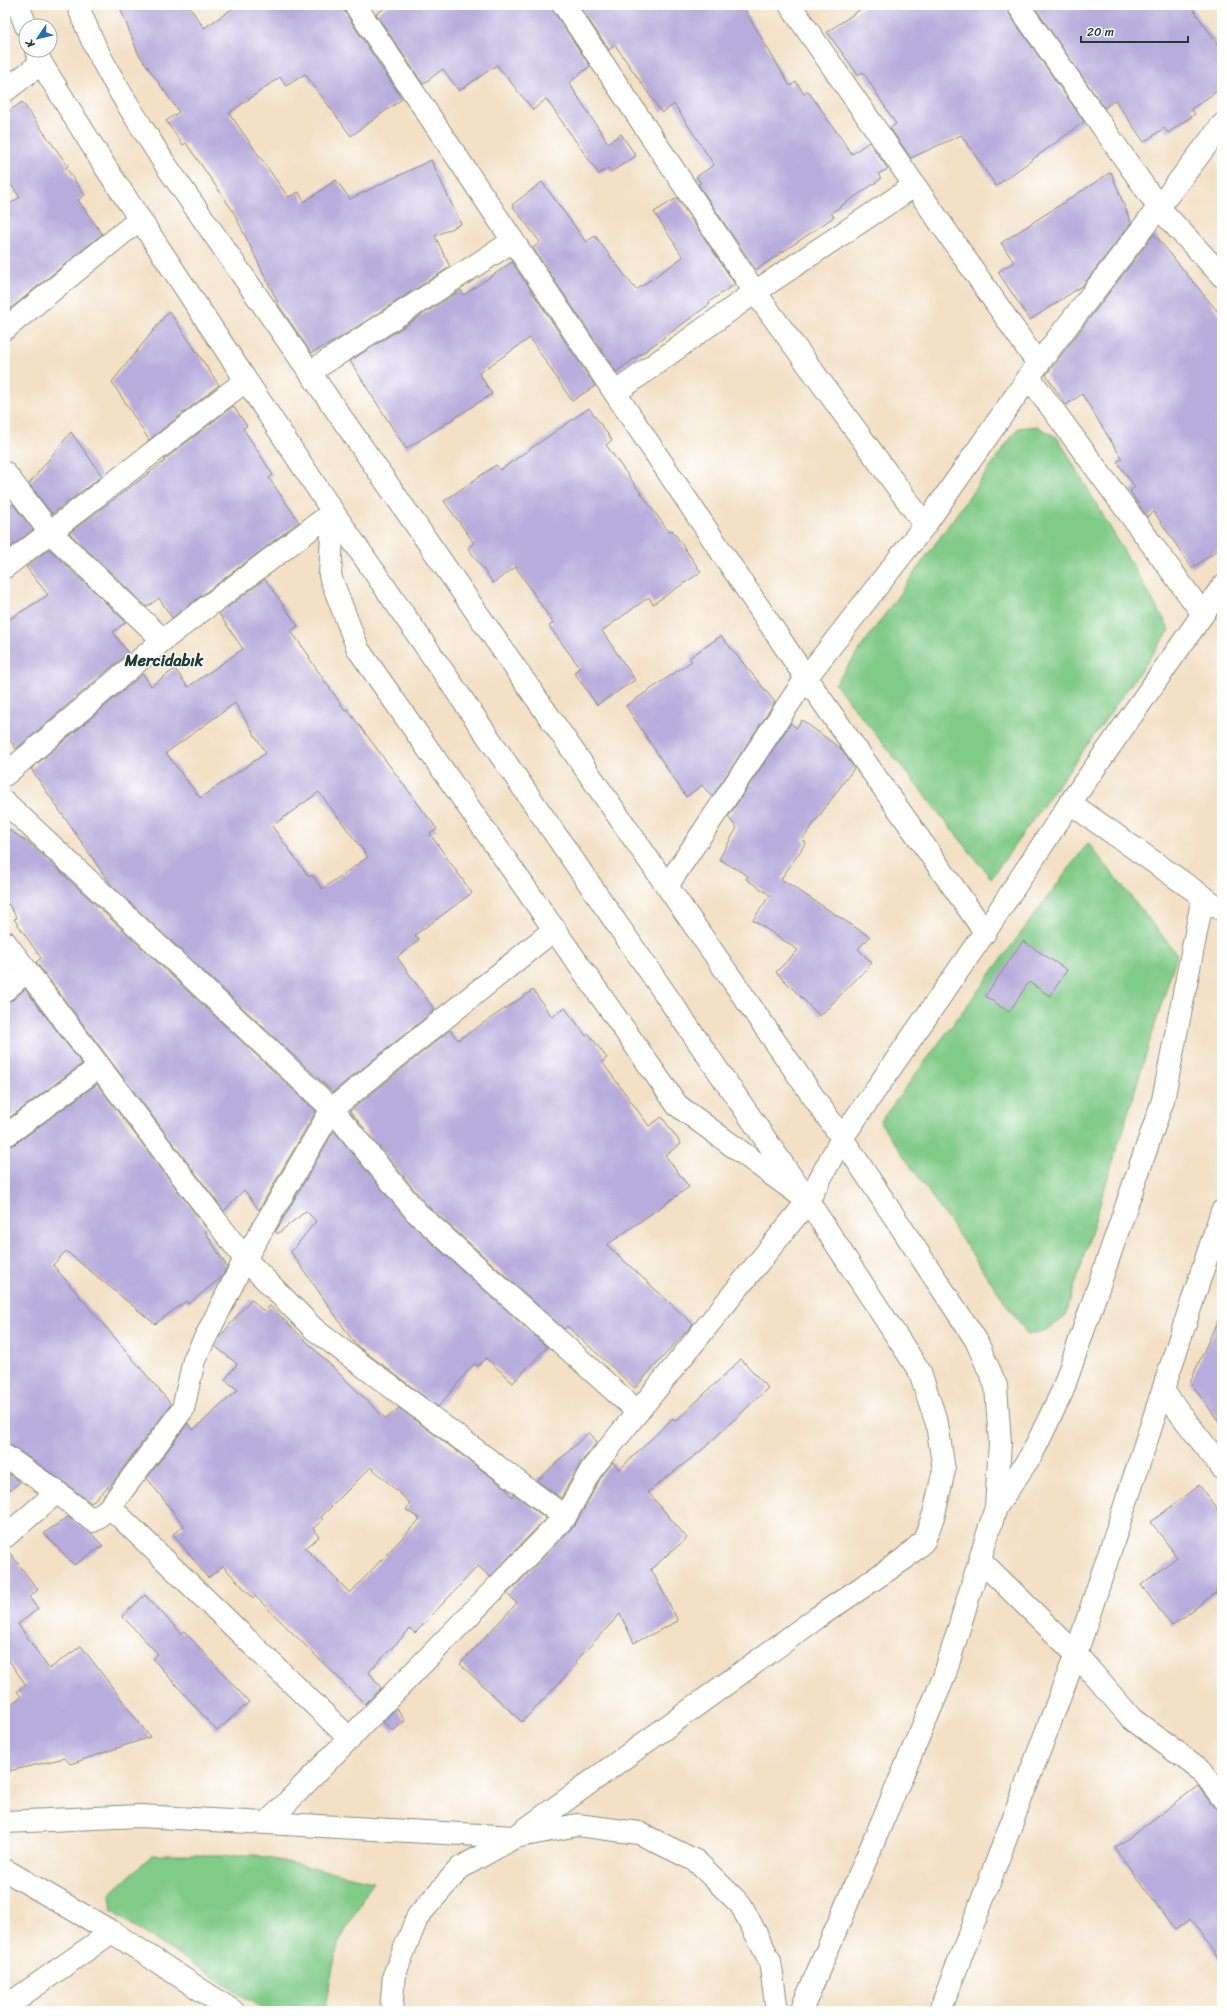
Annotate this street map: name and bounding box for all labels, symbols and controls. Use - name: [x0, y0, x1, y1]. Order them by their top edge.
- north arrow: [18, 18, 58, 58]
- scale bar: [1081, 18, 1188, 44]
- text: 20 m: [1087, 21, 1114, 43]
- text: K: [20, 34, 40, 52]
- district label: Mercidabık: [124, 646, 204, 675]

